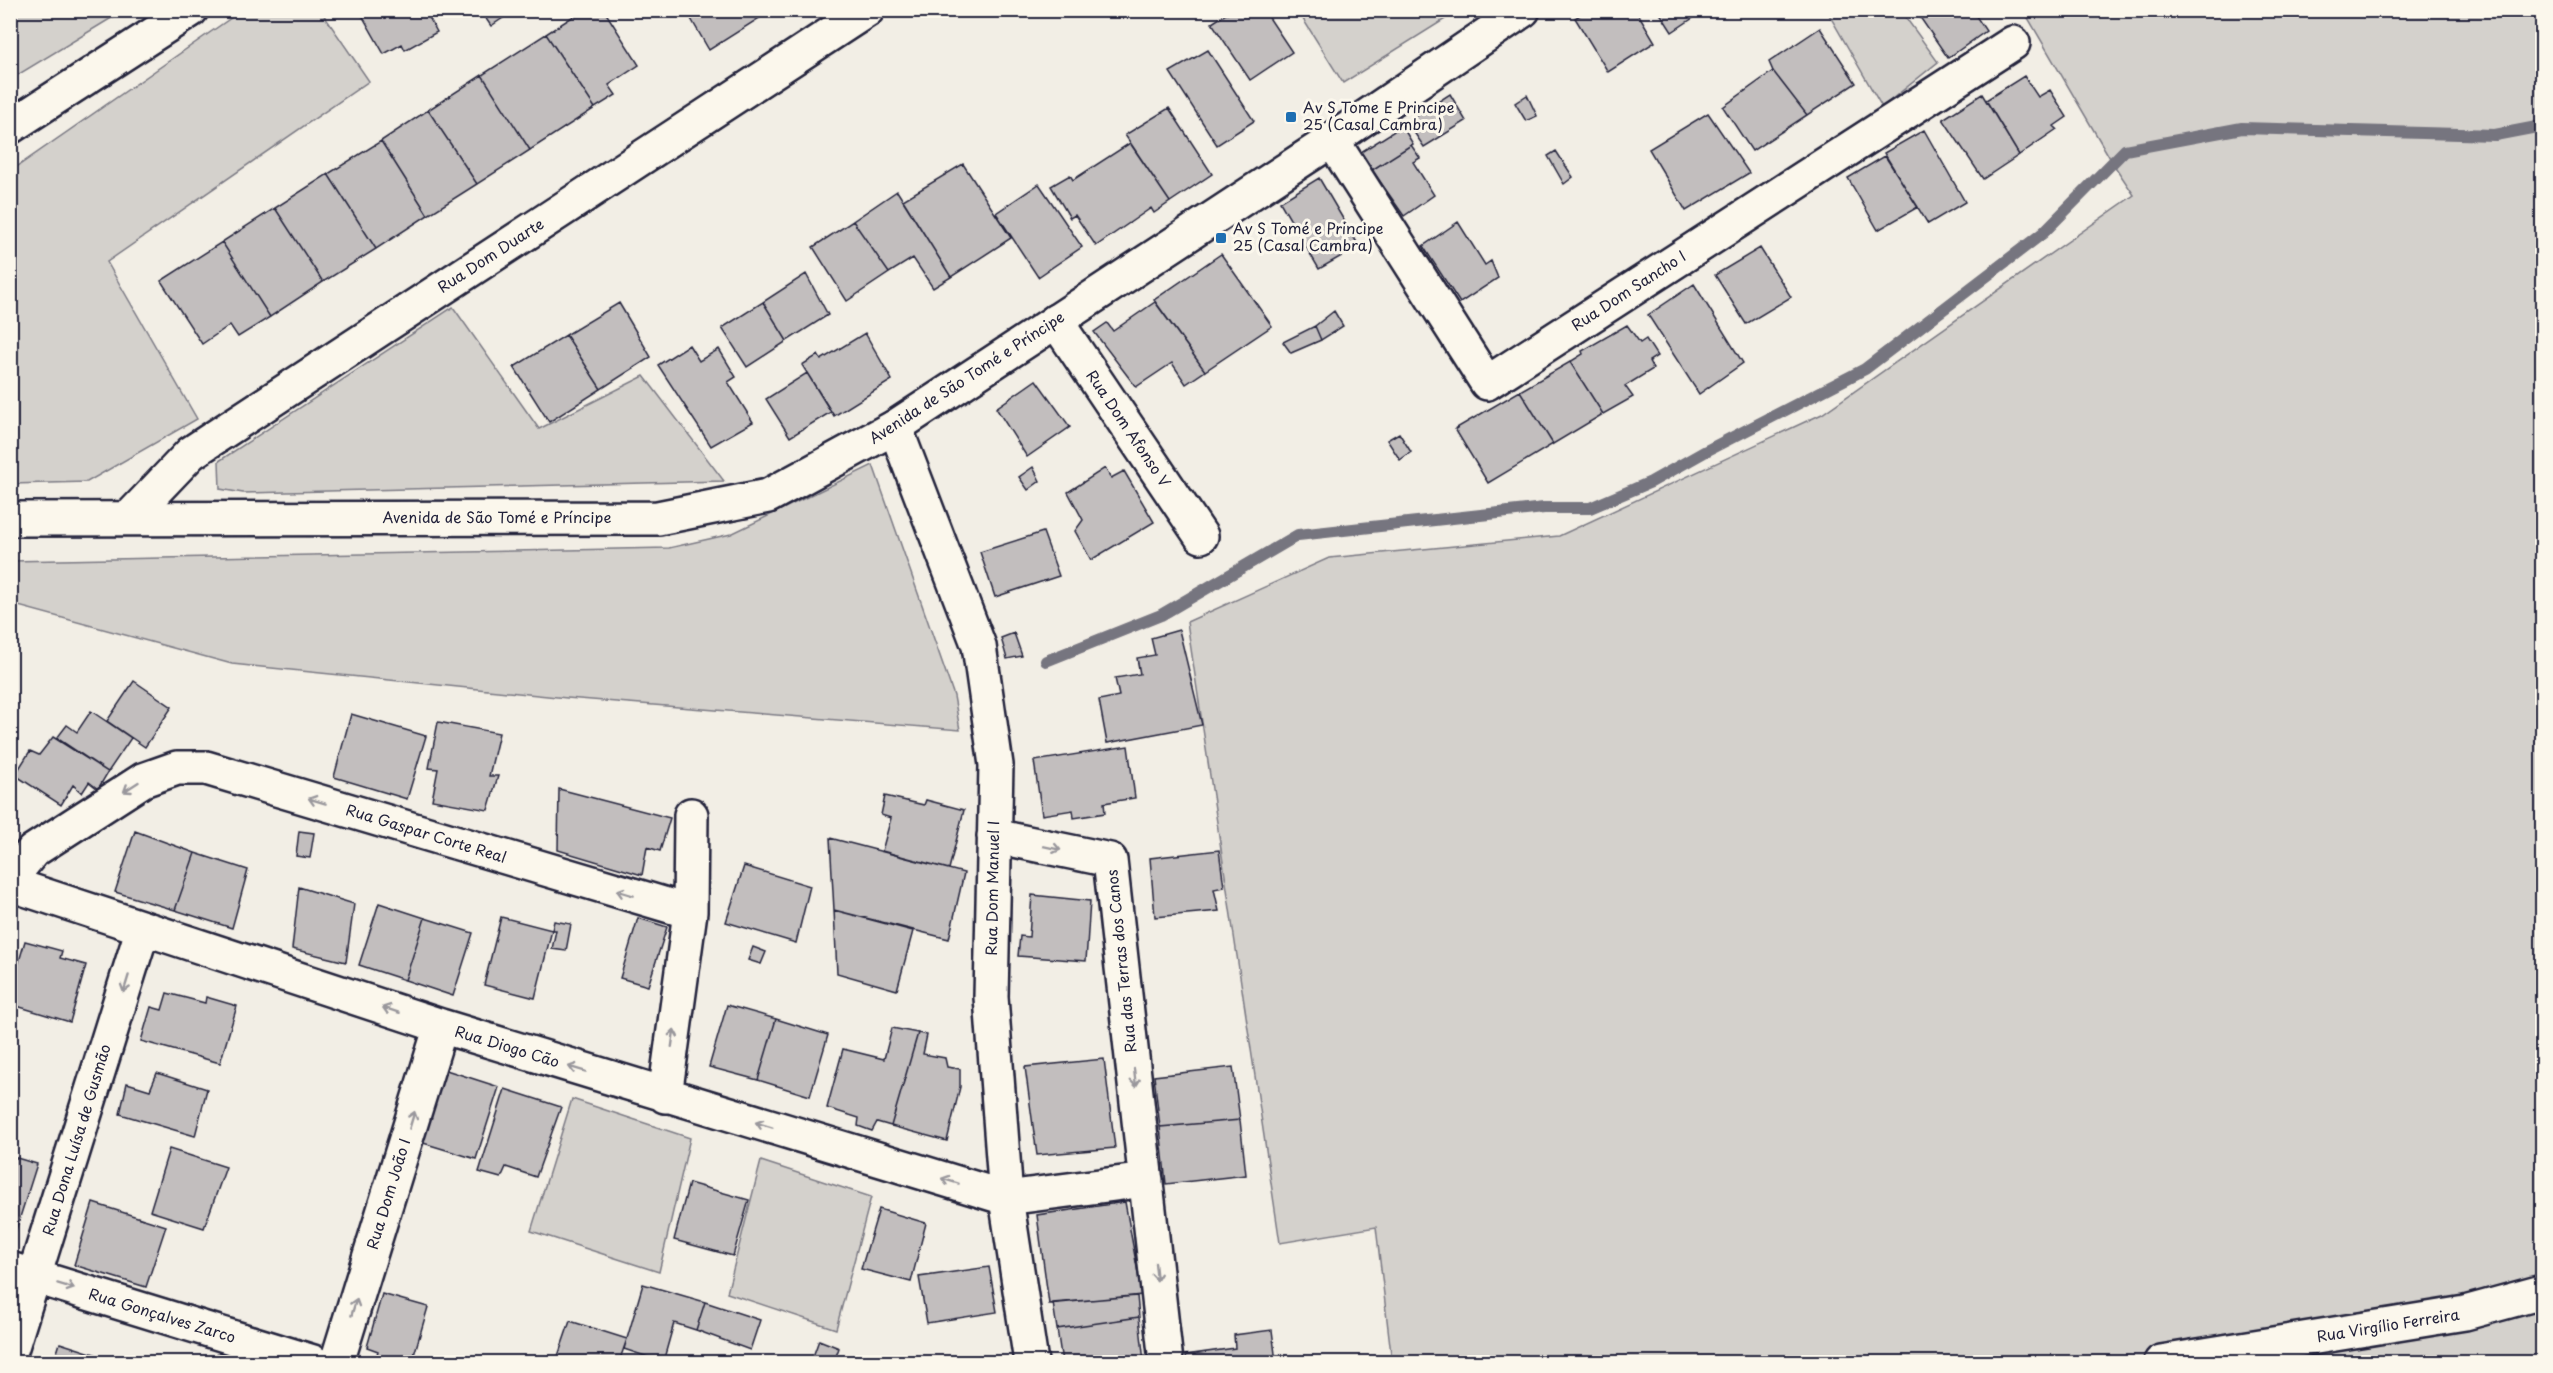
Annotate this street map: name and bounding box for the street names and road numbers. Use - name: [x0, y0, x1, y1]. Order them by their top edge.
- street label: Rua Dom Duarte: [432, 212, 548, 298]
- street label: Rua Dom Sancho I: [1566, 244, 1690, 336]
- street label: Avenida de São Tomé e Príncipe: [864, 305, 1068, 449]
- street label: Rua Dom Afonso V: [1081, 365, 1177, 492]
- street label: Avenida de São Tomé e Príncipe: [383, 505, 611, 528]
- street label: Rua Gaspar Corte Real: [343, 797, 510, 868]
- street label: Rua Dom Manuel I: [979, 820, 1004, 956]
- street label: Rua das Terras dos Canos: [1099, 868, 1142, 1054]
- street label: Rua Diogo Cão: [452, 1019, 563, 1072]
- street label: Rua Dona Luísa de Gusmão: [35, 1041, 116, 1238]
- street label: Rua Dom João I: [360, 1135, 415, 1252]
- street label: Rua Gonçalves Zarco: [86, 1281, 239, 1348]
- street label: Rua Virgílio Ferreira: [2315, 1302, 2461, 1347]

